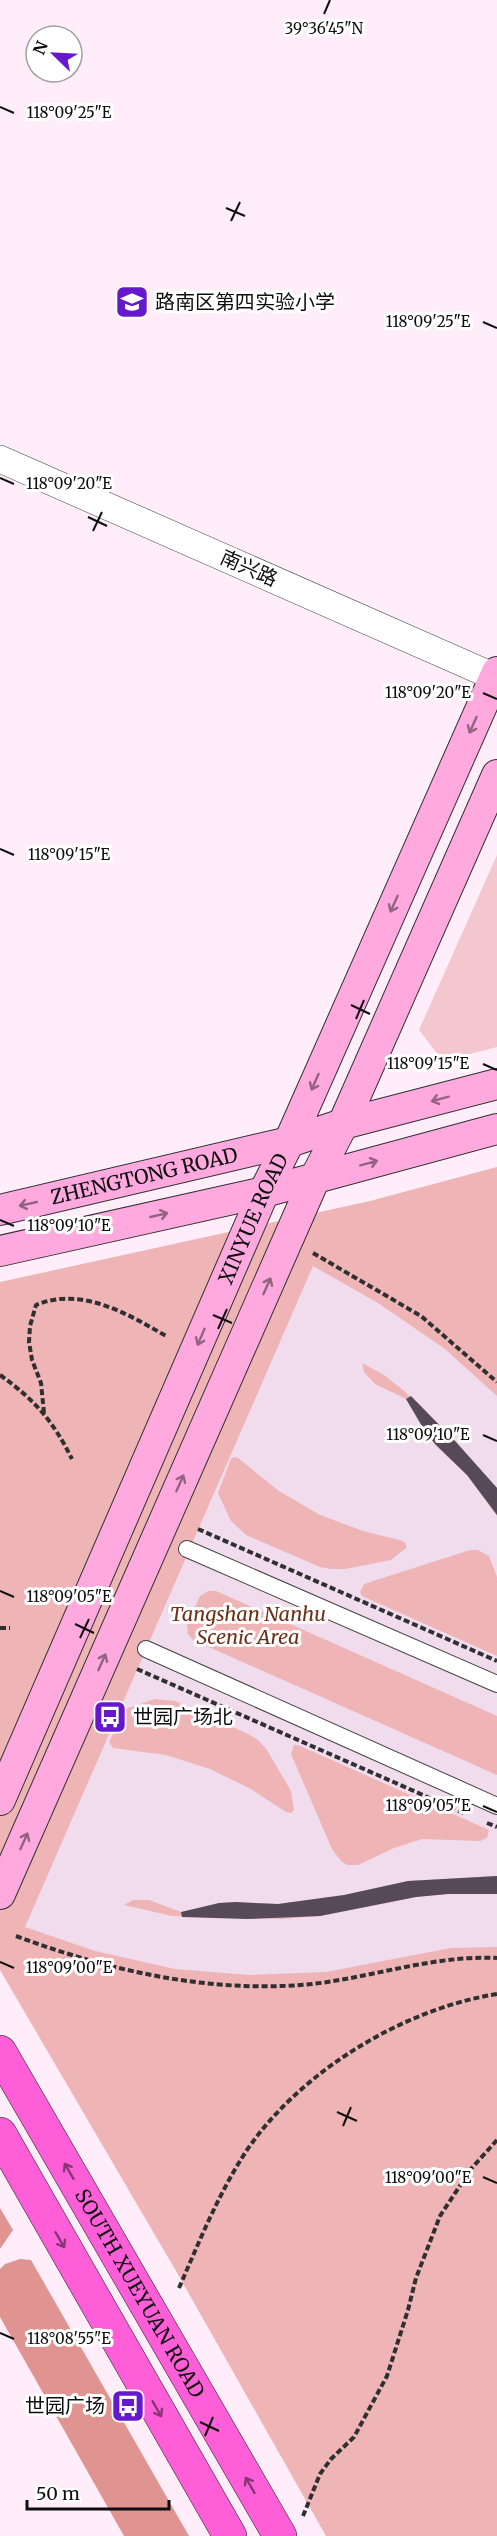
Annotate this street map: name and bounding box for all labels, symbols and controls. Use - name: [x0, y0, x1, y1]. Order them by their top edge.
- text: 39°36'45"N: [285, 19, 364, 38]
- north arrow: [24, 24, 84, 84]
- text: N: [29, 38, 52, 58]
- text: 118°09'25"E: [27, 103, 112, 122]
- school or university icon: 路南区第四实验小学: [114, 284, 150, 320]
- place label: 路南区第四实验小学: [155, 289, 335, 314]
- text: 118°09'25"E: [386, 312, 471, 331]
- text: 118°09'20"E: [26, 474, 112, 493]
- street label: 南兴路: [217, 544, 282, 591]
- text: 118°09'20"E: [385, 683, 471, 702]
- one-way arrow: [467, 716, 479, 734]
- text: 118°09'15"E: [28, 845, 111, 864]
- one-way arrow: [388, 894, 400, 912]
- text: 118°09'15"E: [387, 1054, 470, 1073]
- one-way arrow: [309, 1073, 320, 1091]
- one-way arrow: [431, 1093, 450, 1105]
- street label: ZHENGTONG ROAD: [48, 1142, 240, 1210]
- street label: XINYUE ROAD: [213, 1149, 293, 1288]
- one-way arrow: [359, 1157, 378, 1169]
- one-way arrow: [19, 1198, 38, 1210]
- one-way arrow: [150, 1209, 169, 1221]
- text: 118°09'10"E: [27, 1216, 111, 1235]
- one-way arrow: [262, 1277, 273, 1295]
- one-way arrow: [195, 1327, 207, 1345]
- text: 118°09'10"E: [386, 1425, 470, 1444]
- one-way arrow: [175, 1475, 187, 1493]
- text: 118°09'05"E: [27, 1587, 112, 1606]
- park label: Tangshan Nanhu Scenic Area: [170, 1601, 326, 1649]
- one-way arrow: [97, 1653, 108, 1672]
- bus stop icon: 世园广场北: [92, 1699, 128, 1735]
- place label: 世园广场北: [133, 1704, 233, 1729]
- text: 118°09'05"E: [386, 1796, 471, 1815]
- one-way arrow: [18, 1832, 30, 1850]
- text: 118°09'00"E: [26, 1958, 113, 1977]
- one-way arrow: [62, 2163, 74, 2180]
- text: 118°09'00"E: [385, 2168, 472, 2187]
- street label: SOUTH XUEYUAN ROAD: [70, 2184, 210, 2402]
- one-way arrow: [55, 2231, 67, 2248]
- text: 118°08'55"E: [27, 2329, 111, 2348]
- bus stop icon: 世园广场: [110, 2388, 146, 2424]
- place label: 世园广场: [25, 2393, 105, 2418]
- one-way arrow: [152, 2400, 164, 2417]
- scale bar: [27, 2473, 170, 2511]
- one-way arrow: [244, 2477, 256, 2494]
- text: 50 m: [36, 2482, 80, 2505]

